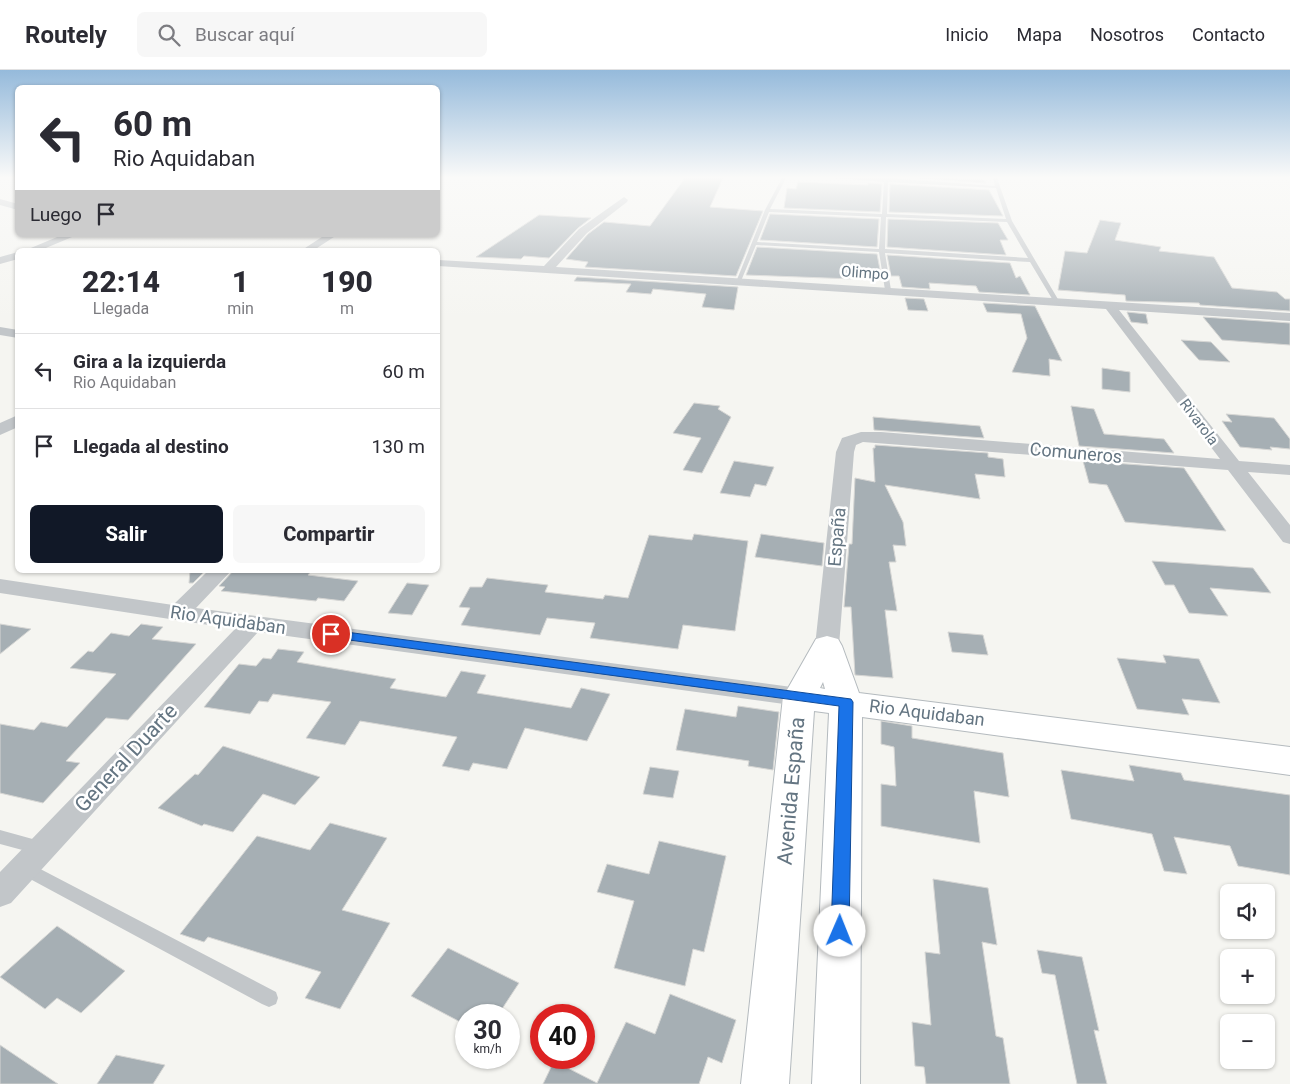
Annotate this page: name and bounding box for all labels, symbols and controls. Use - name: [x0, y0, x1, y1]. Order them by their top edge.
- search box: [137, 12, 487, 57]
- text: Routely: [25, 21, 107, 49]
- icon: search: [155, 21, 183, 49]
- text: Buscar aquí: [195, 23, 295, 46]
- text: Inicio: [945, 24, 989, 45]
- text: Mapa: [1017, 24, 1062, 45]
- text: Nosotros: [1090, 24, 1164, 45]
- text: Contacto: [1192, 24, 1265, 45]
- text: 60 m: [113, 104, 192, 145]
- icon: left: [30, 105, 95, 170]
- text: Rio Aquidaban: [113, 146, 255, 171]
- icon: arrive: [92, 200, 120, 228]
- text: Luego: [30, 203, 82, 226]
- street label: Olimpo: [841, 262, 889, 284]
- text: 22:14: [82, 264, 160, 299]
- text: 1: [232, 264, 249, 299]
- text: 190: [321, 264, 373, 299]
- text: Llegada: [93, 299, 149, 318]
- text: min: [227, 299, 254, 318]
- text: m: [340, 299, 354, 318]
- text: Gira a la izquierda: [73, 350, 226, 373]
- icon: left: [30, 357, 58, 385]
- text: 60 m: [382, 360, 425, 383]
- text: Rio Aquidaban: [73, 373, 176, 392]
- street label: Rivarola: [1176, 395, 1222, 449]
- icon: arrive: [30, 432, 58, 460]
- text: Llegada al destino: [73, 435, 229, 458]
- text: 130 m: [372, 435, 425, 458]
- street label: Comuneros: [1029, 438, 1123, 467]
- button: Salir: [30, 505, 223, 563]
- button: Compartir: [233, 505, 425, 563]
- street label: España: [823, 507, 850, 567]
- street label: Rio Aquidaban: [169, 601, 287, 638]
- pin: [310, 613, 352, 655]
- icon: arrive: [317, 620, 345, 648]
- street label: Rio Aquidaban: [868, 695, 986, 730]
- street label: General Duarte: [70, 699, 182, 817]
- street label: Avenida España: [773, 716, 809, 866]
- map controls: [1220, 884, 1275, 1069]
- button: sound: [1220, 884, 1275, 939]
- position arrow: [813, 904, 865, 956]
- button: +: [1220, 949, 1275, 1004]
- speed limit sign: 40: [530, 1004, 595, 1069]
- button: −: [1220, 1014, 1275, 1069]
- text: 30: [473, 1016, 502, 1045]
- text: km/h: [473, 1042, 502, 1056]

